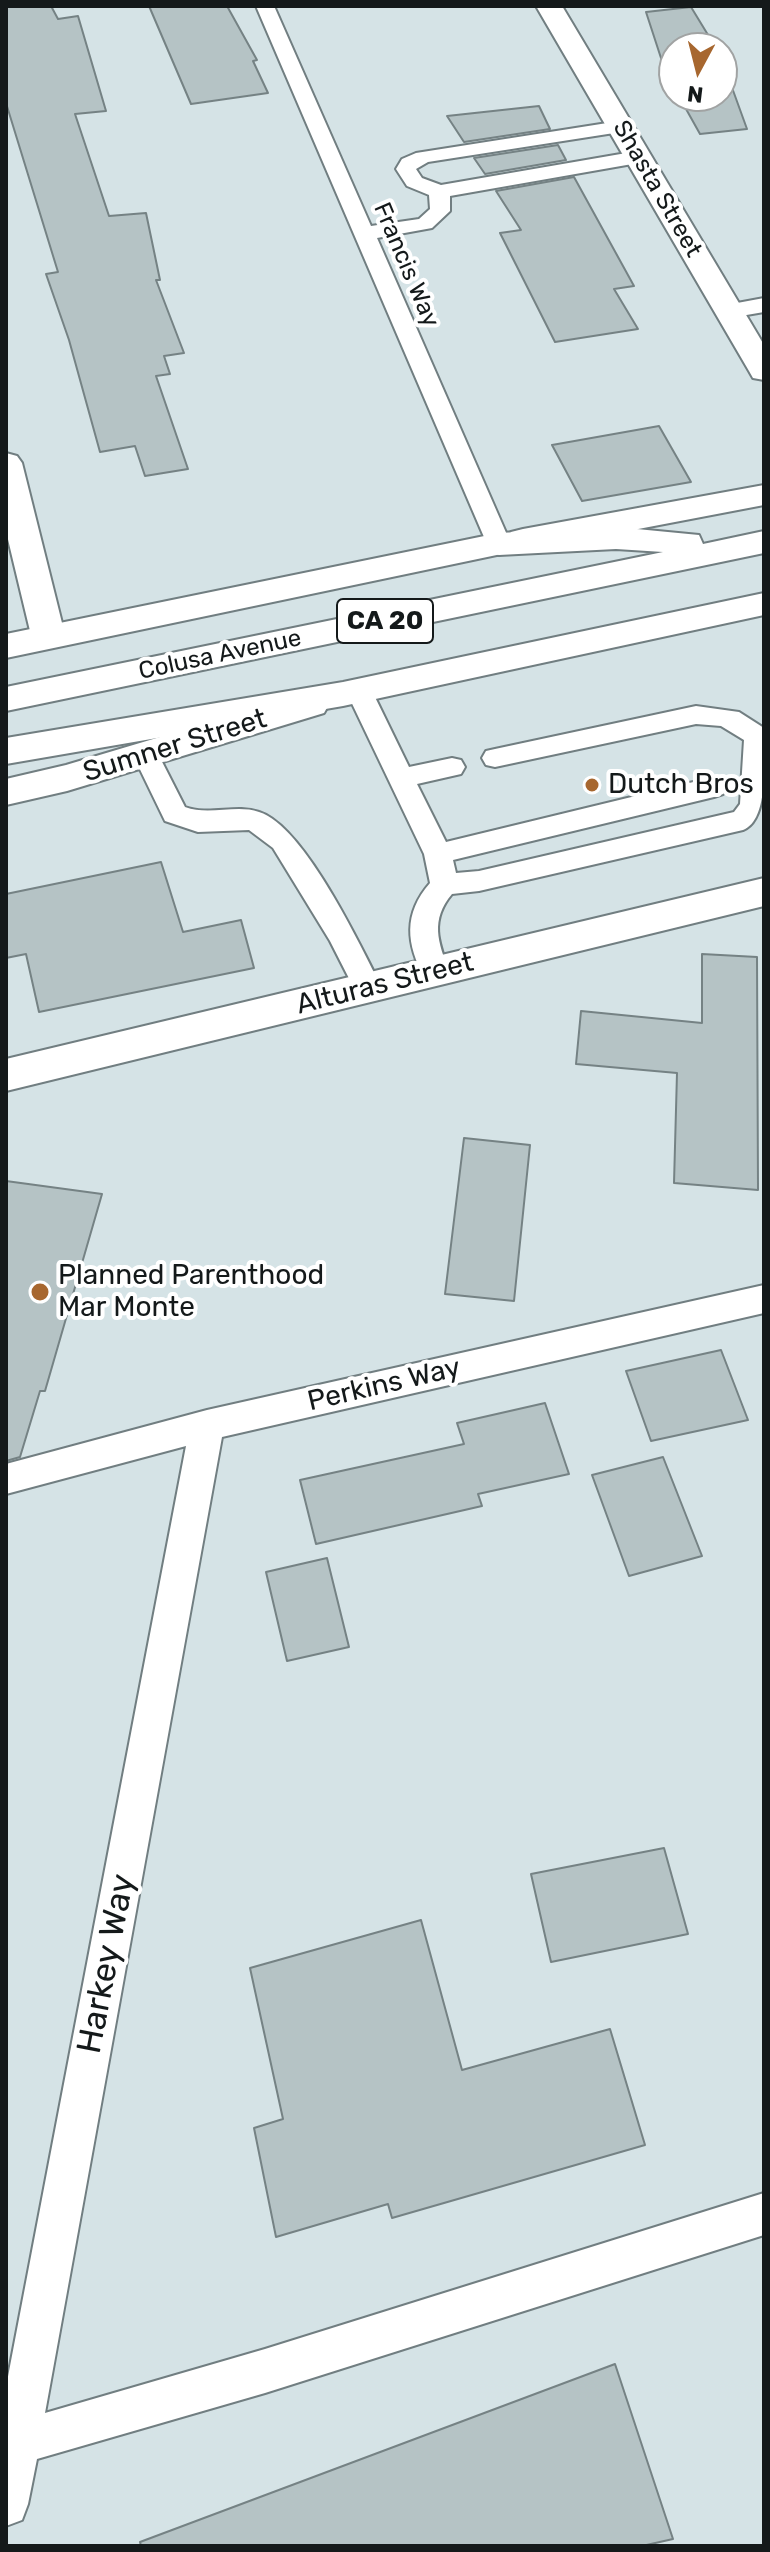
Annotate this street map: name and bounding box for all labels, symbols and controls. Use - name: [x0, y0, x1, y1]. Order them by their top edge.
- north arrow: [658, 32, 738, 112]
- text: N: [686, 80, 705, 109]
- street label: Shasta Street: [606, 116, 708, 262]
- street label: Francis Way: [367, 198, 445, 332]
- road number: CA 20: [337, 599, 433, 643]
- street label: Colusa Avenue: [136, 624, 304, 686]
- street label: Sumner Street: [79, 702, 271, 790]
- place label: Dutch Bros: [608, 768, 754, 802]
- marker: Dutch Bros: [583, 776, 601, 794]
- street label: Alturas Street: [293, 946, 477, 1022]
- place label: Planned Parenthood Mar Monte: [58, 1259, 324, 1325]
- marker: Planned Parenthood Mar Monte: [29, 1281, 51, 1303]
- street label: Perkins Way: [304, 1351, 464, 1419]
- street label: Harkey Way: [70, 1871, 144, 2057]

